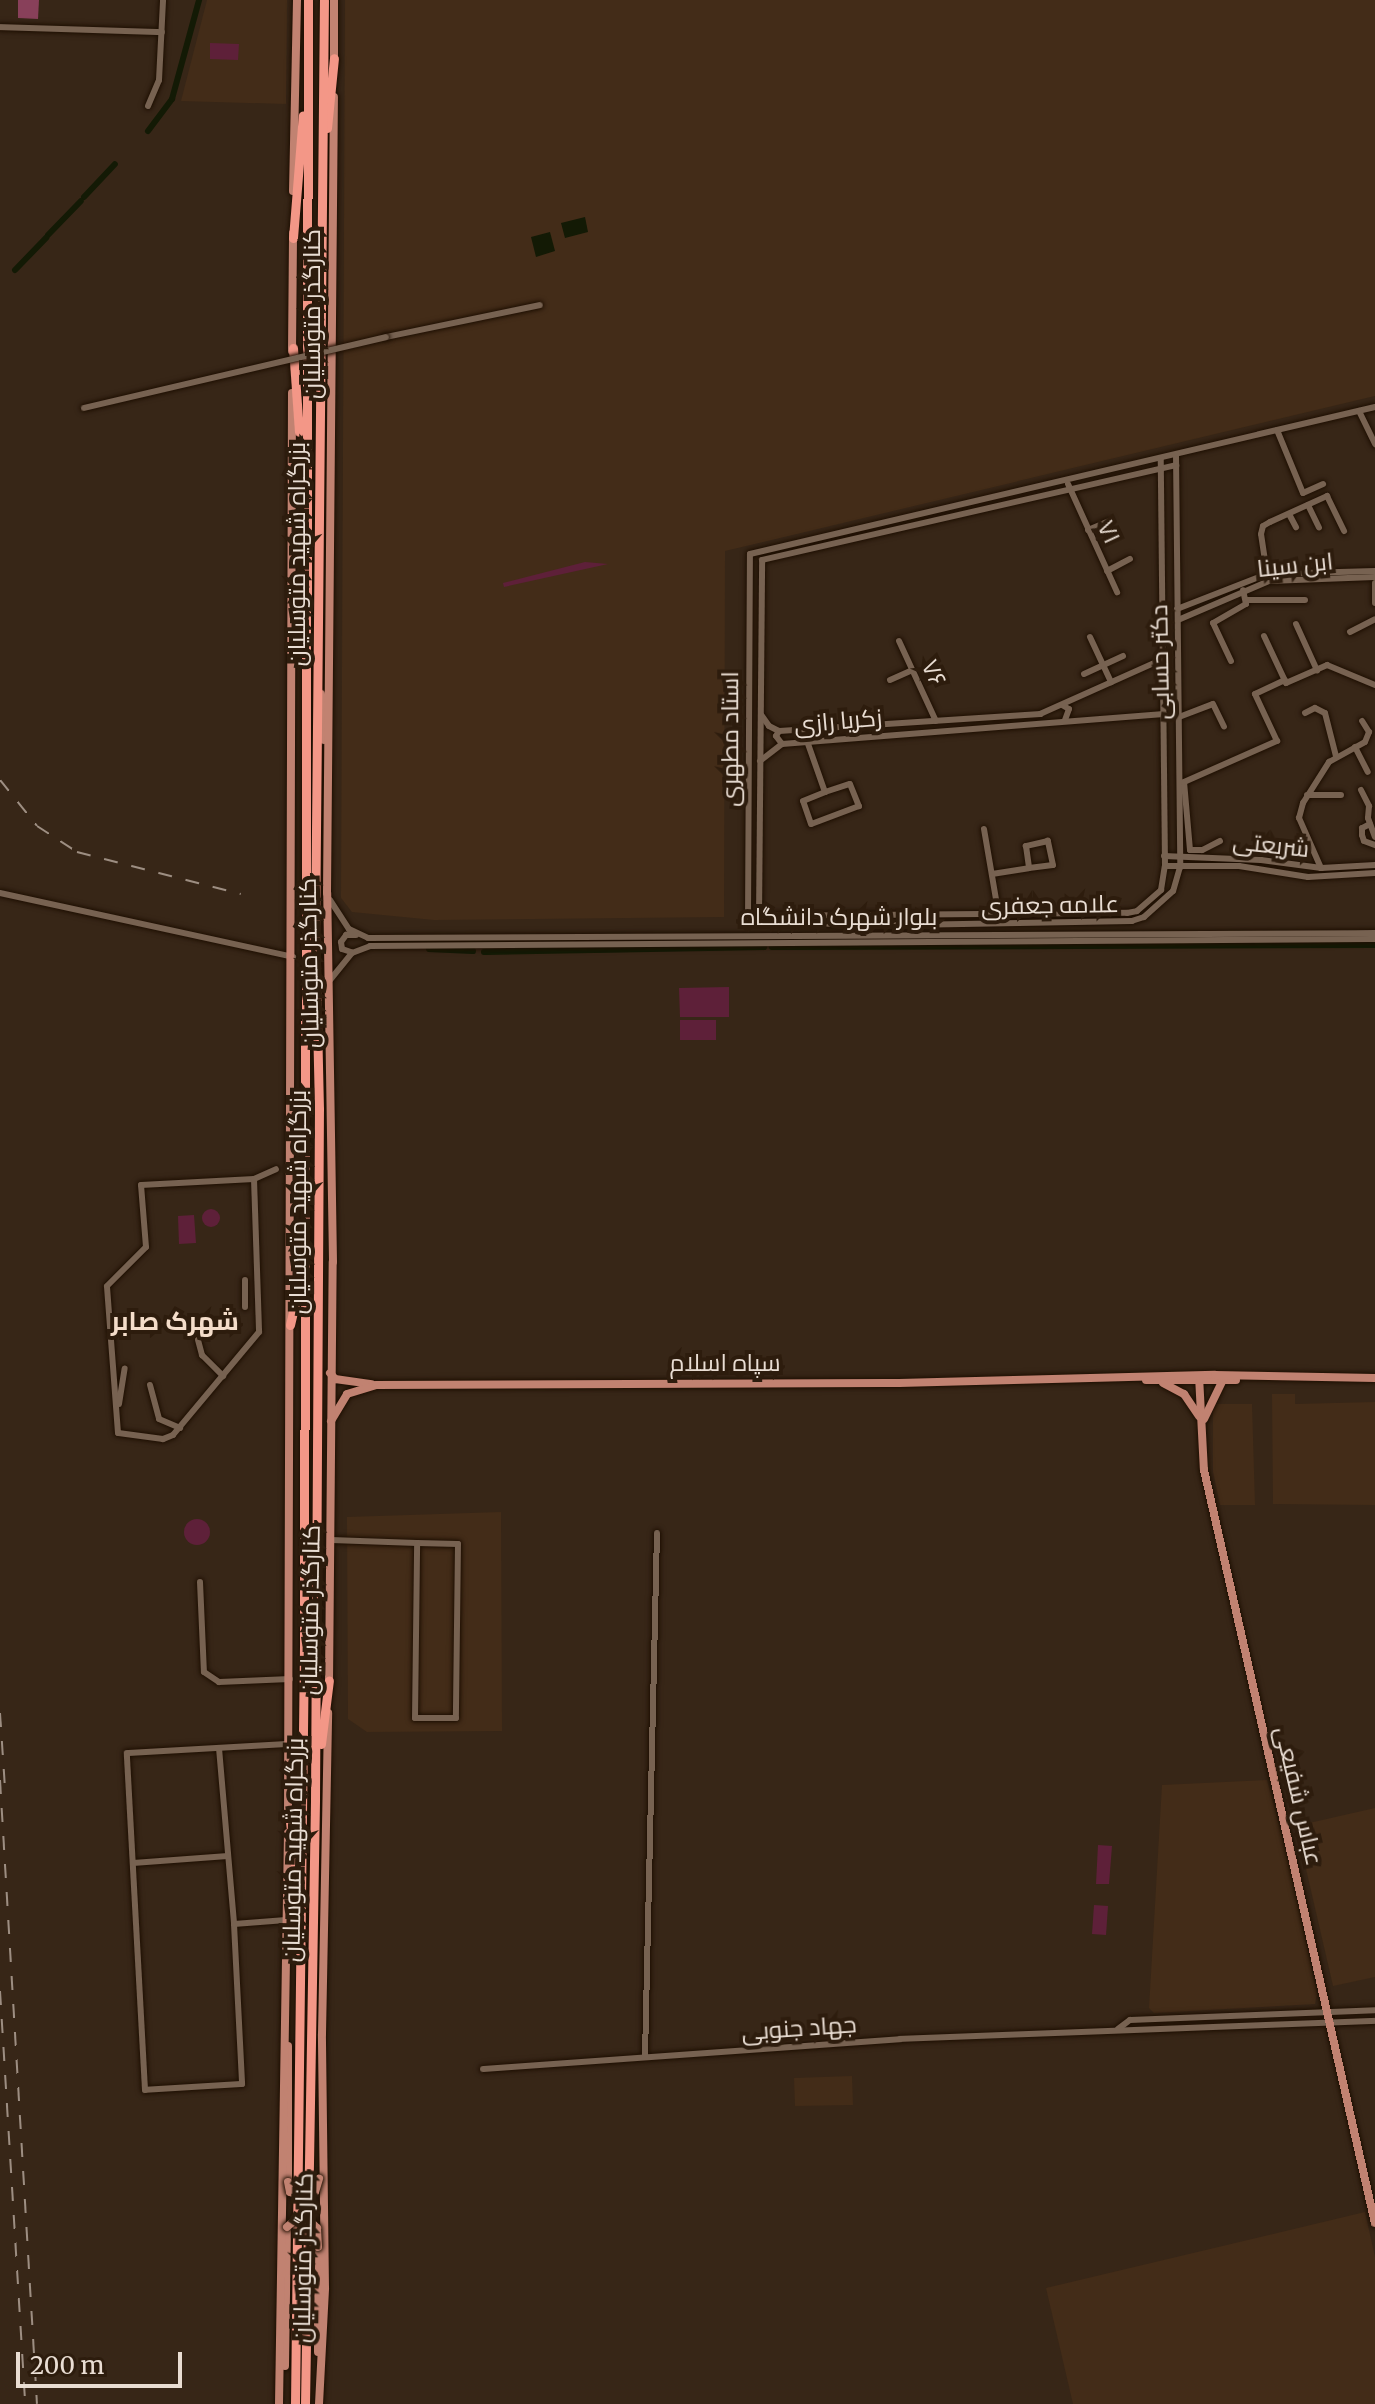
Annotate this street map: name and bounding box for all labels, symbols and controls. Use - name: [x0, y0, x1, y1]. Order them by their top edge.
- street label: کنارگذر متوسلیان: [298, 229, 326, 399]
- street label: بزرگراه شهید متوسلیان: [283, 442, 311, 666]
- street label: ۷۱: [1091, 516, 1127, 548]
- street label: ابن سینا: [1256, 547, 1334, 583]
- street label: دکتر حسابی: [1145, 604, 1175, 720]
- street label: ۷۶: [915, 655, 953, 691]
- street label: استاد مطهری: [716, 671, 744, 807]
- street label: زکریا رازی: [793, 703, 883, 739]
- street label: شریعتی: [1231, 827, 1311, 863]
- street label: کنارگذر متوسلیان: [293, 878, 325, 1048]
- street label: علامه جعفری: [981, 889, 1119, 921]
- street label: بلوار شهرک دانشگاه: [741, 903, 937, 931]
- street label: بزرگراه شهید متوسلیان: [284, 1090, 312, 1314]
- district label: شهرک صابر: [111, 1305, 239, 1337]
- street label: سپاه اسلام: [669, 1349, 781, 1377]
- street label: کنارگذر متوسلیان: [294, 1525, 326, 1695]
- street label: عباس شفیعی: [1269, 1724, 1329, 1868]
- street label: بزرگراه شهید متوسلیان: [277, 1738, 309, 1962]
- street label: جهاد جنوبی: [740, 2010, 858, 2046]
- street label: کنارگذر متوسلیان: [287, 2173, 319, 2343]
- scale bar: [20, 2336, 186, 2386]
- text: 200 m: [30, 2350, 104, 2381]

